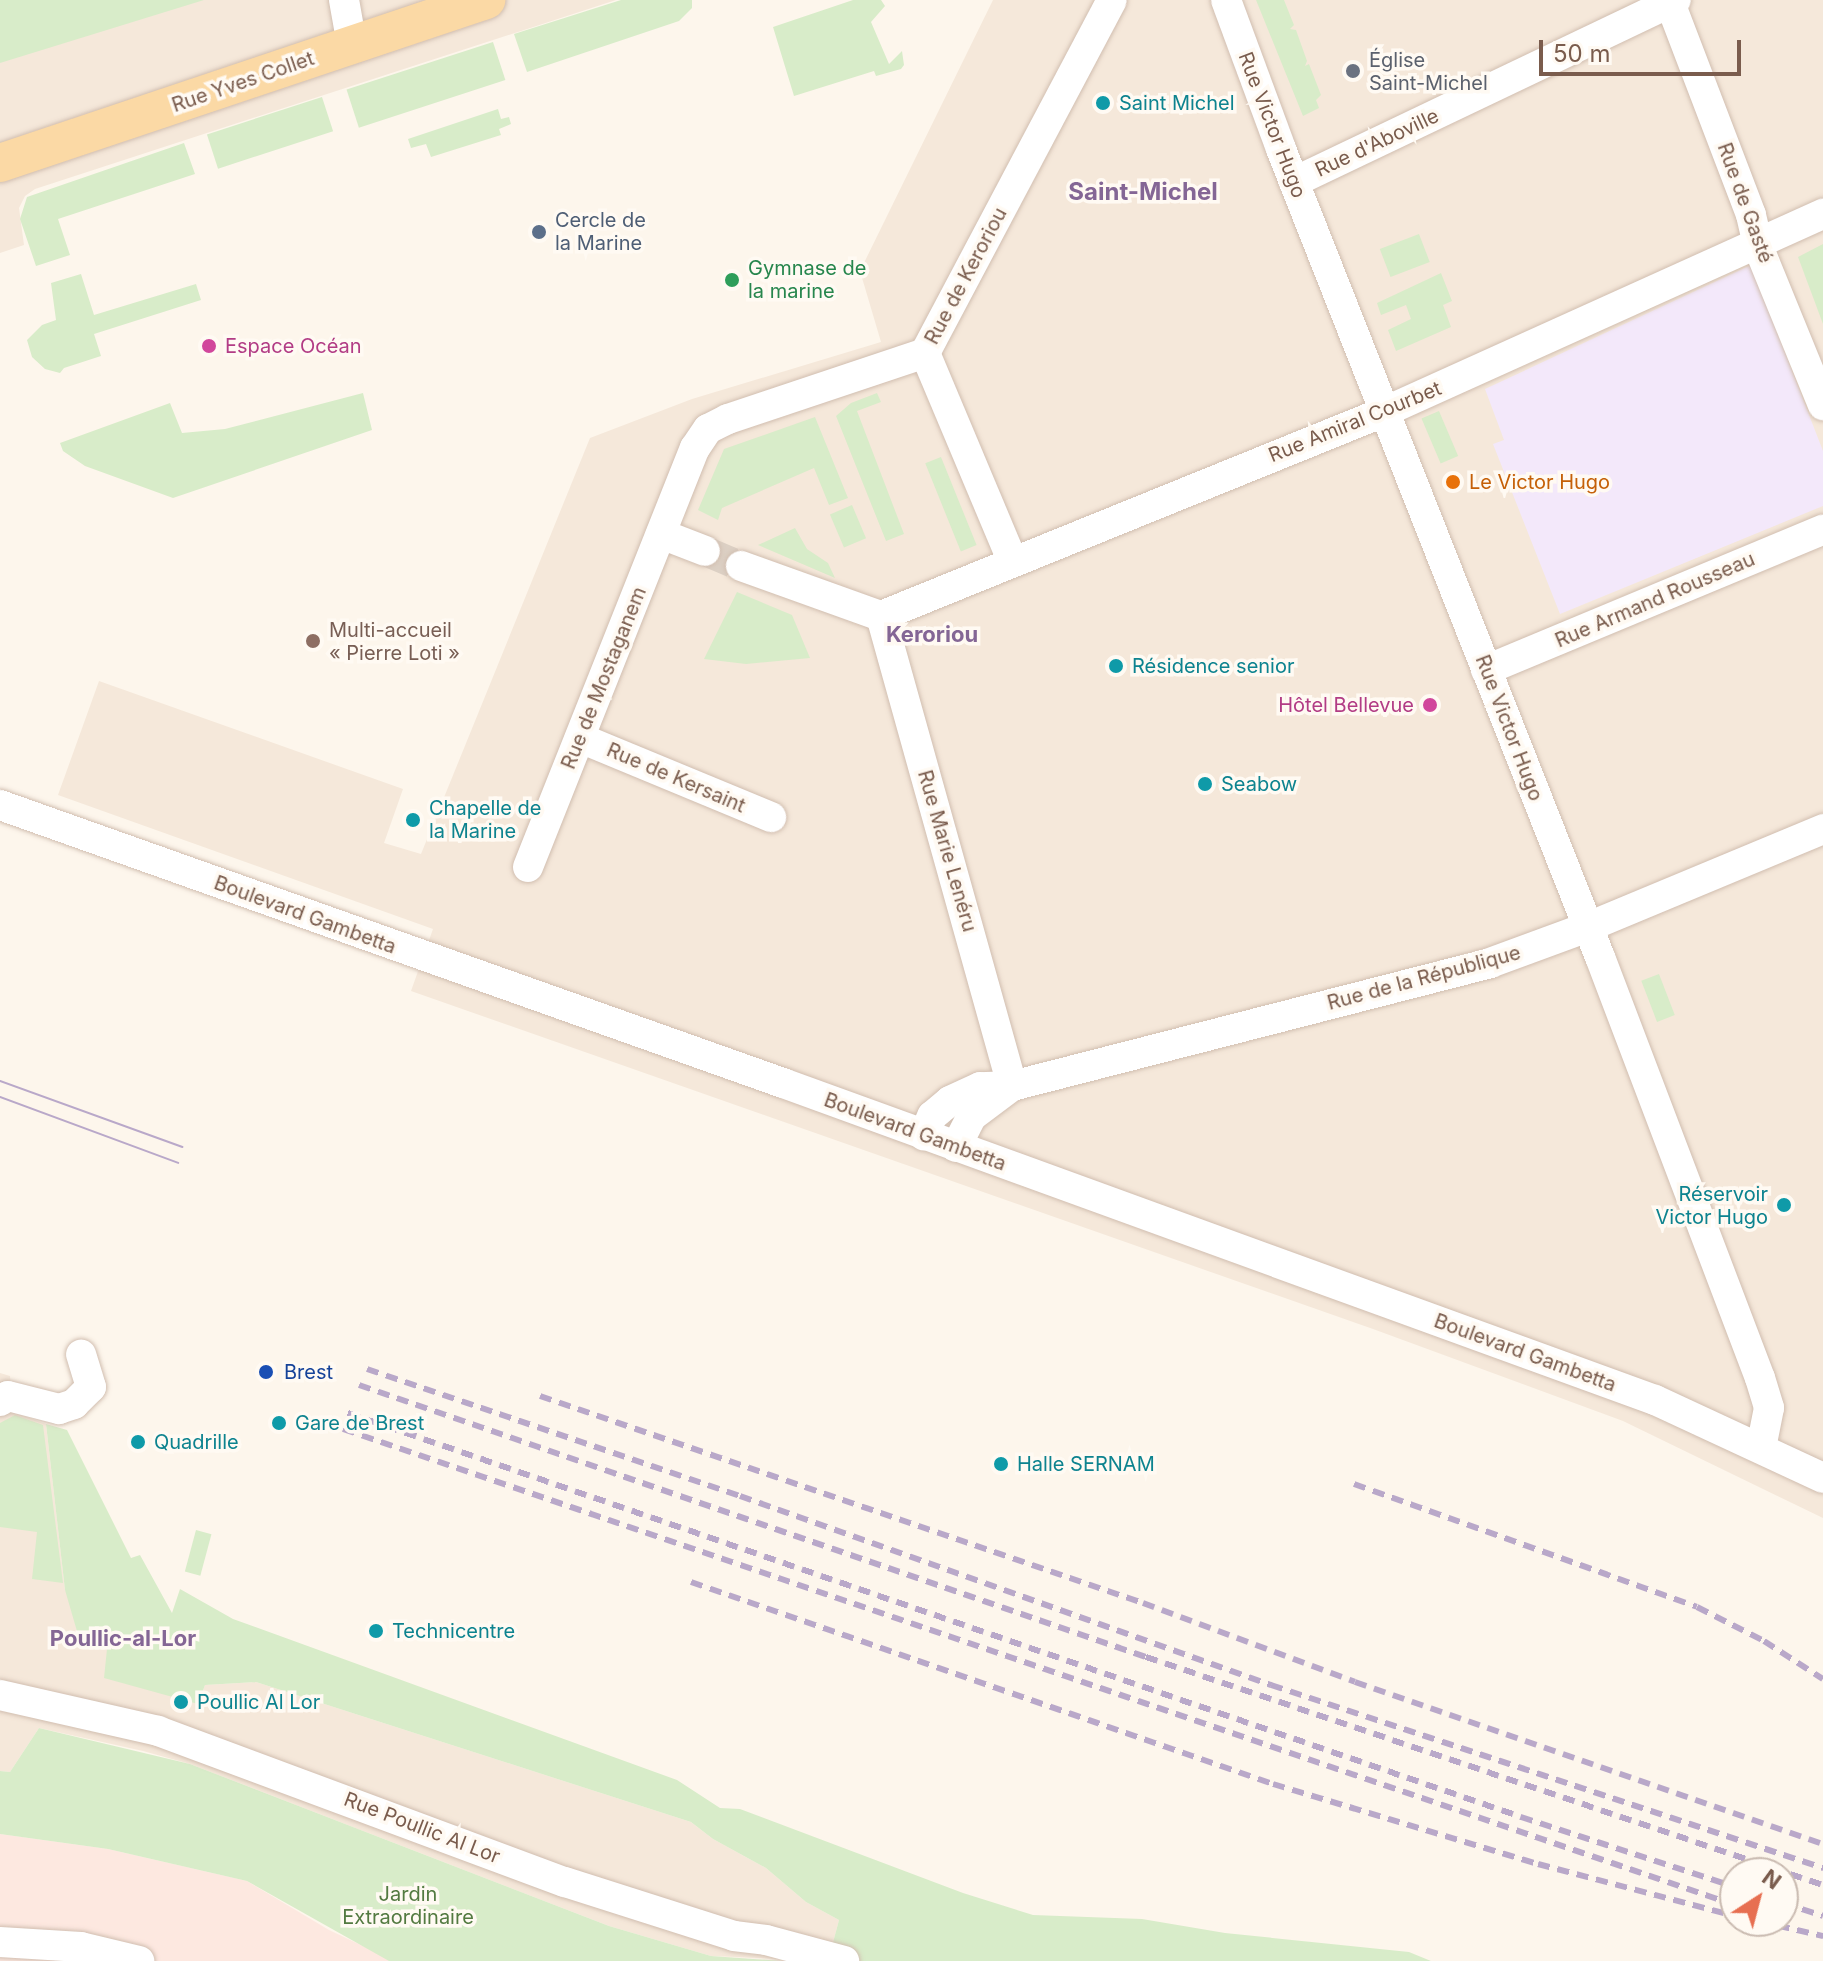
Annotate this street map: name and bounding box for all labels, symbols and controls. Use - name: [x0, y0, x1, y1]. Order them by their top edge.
- scale bar: [1543, 24, 1745, 74]
- text: 50 m: [1553, 39, 1611, 68]
- street label: Rue Yves Collet: [169, 46, 317, 118]
- place label: Église Saint-Michel: [1369, 48, 1488, 95]
- street label: Rue Victor Hugo: [1233, 49, 1311, 201]
- marker: Église Saint-Michel: [1344, 62, 1362, 80]
- place label: Saint Michel: [1119, 91, 1235, 115]
- marker: Saint Michel: [1094, 94, 1112, 112]
- street label: Rue d'Aboville: [1311, 104, 1443, 182]
- street label: Rue de Gasté: [1712, 140, 1778, 266]
- district label: Saint-Michel: [1068, 178, 1218, 206]
- street label: Rue de Keroriou: [920, 203, 1012, 349]
- place label: Cercle de la Marine: [555, 208, 646, 255]
- marker: Cercle de la Marine: [530, 223, 548, 241]
- place label: Gymnase de la marine: [748, 256, 866, 303]
- marker: Gymnase de la marine: [723, 271, 741, 289]
- place label: Espace Océan: [225, 334, 362, 358]
- marker: Espace Océan: [200, 337, 218, 355]
- street label: Rue Amiral Courbet: [1265, 376, 1445, 468]
- place label: Le Victor Hugo: [1469, 470, 1610, 494]
- marker: Le Victor Hugo: [1444, 473, 1462, 491]
- street label: Rue Armand Rousseau: [1552, 547, 1758, 653]
- street label: Rue de Mostaganem: [556, 583, 652, 773]
- place label: Multi-accueil « Pierre Loti »: [329, 618, 460, 665]
- district label: Keroriou: [886, 622, 978, 648]
- marker: Multi-accueil « Pierre Loti »: [304, 632, 322, 650]
- street label: Rue Victor Hugo: [1470, 652, 1548, 804]
- place label: Résidence senior: [1132, 654, 1294, 678]
- marker: Résidence senior: [1107, 657, 1125, 675]
- place label: Hôtel Bellevue: [1278, 693, 1414, 717]
- marker: Hôtel Bellevue: [1421, 696, 1439, 714]
- street label: Rue de Kersaint: [603, 738, 749, 818]
- street label: Rue Marie Lenéru: [912, 767, 982, 935]
- place label: Seabow: [1221, 772, 1297, 796]
- marker: Seabow: [1196, 775, 1214, 793]
- place label: Chapelle de la Marine: [429, 796, 541, 843]
- marker: Chapelle de la Marine: [404, 811, 422, 829]
- street label: Boulevard Gambetta: [211, 871, 399, 959]
- street label: Rue de la République: [1325, 941, 1523, 1015]
- street label: Boulevard Gambetta: [821, 1088, 1009, 1176]
- place label: Réservoir Victor Hugo: [1655, 1182, 1768, 1229]
- marker: Réservoir Victor Hugo: [1775, 1196, 1793, 1214]
- street label: Boulevard Gambetta: [1431, 1309, 1619, 1397]
- place label: Brest: [284, 1360, 333, 1384]
- marker: Brest: [255, 1361, 277, 1383]
- place label: Gare de Brest: [295, 1411, 424, 1435]
- marker: Gare de Brest: [270, 1414, 288, 1432]
- place label: Quadrille: [154, 1430, 239, 1454]
- marker: Quadrille: [129, 1433, 147, 1451]
- place label: Halle SERNAM: [1017, 1452, 1155, 1476]
- marker: Halle SERNAM: [992, 1455, 1010, 1473]
- place label: Technicentre: [392, 1619, 515, 1643]
- marker: Technicentre: [367, 1622, 385, 1640]
- district label: Poullic-al-Lor: [50, 1626, 196, 1652]
- place label: Poullic Al Lor: [197, 1690, 320, 1714]
- marker: Poullic Al Lor: [172, 1693, 190, 1711]
- street label: Rue Poullic Al Lor: [341, 1787, 503, 1869]
- north arrow: [1719, 1857, 1799, 1937]
- text: N: [1758, 1864, 1786, 1895]
- park label: Jardin Extraordinaire: [342, 1883, 474, 1930]

